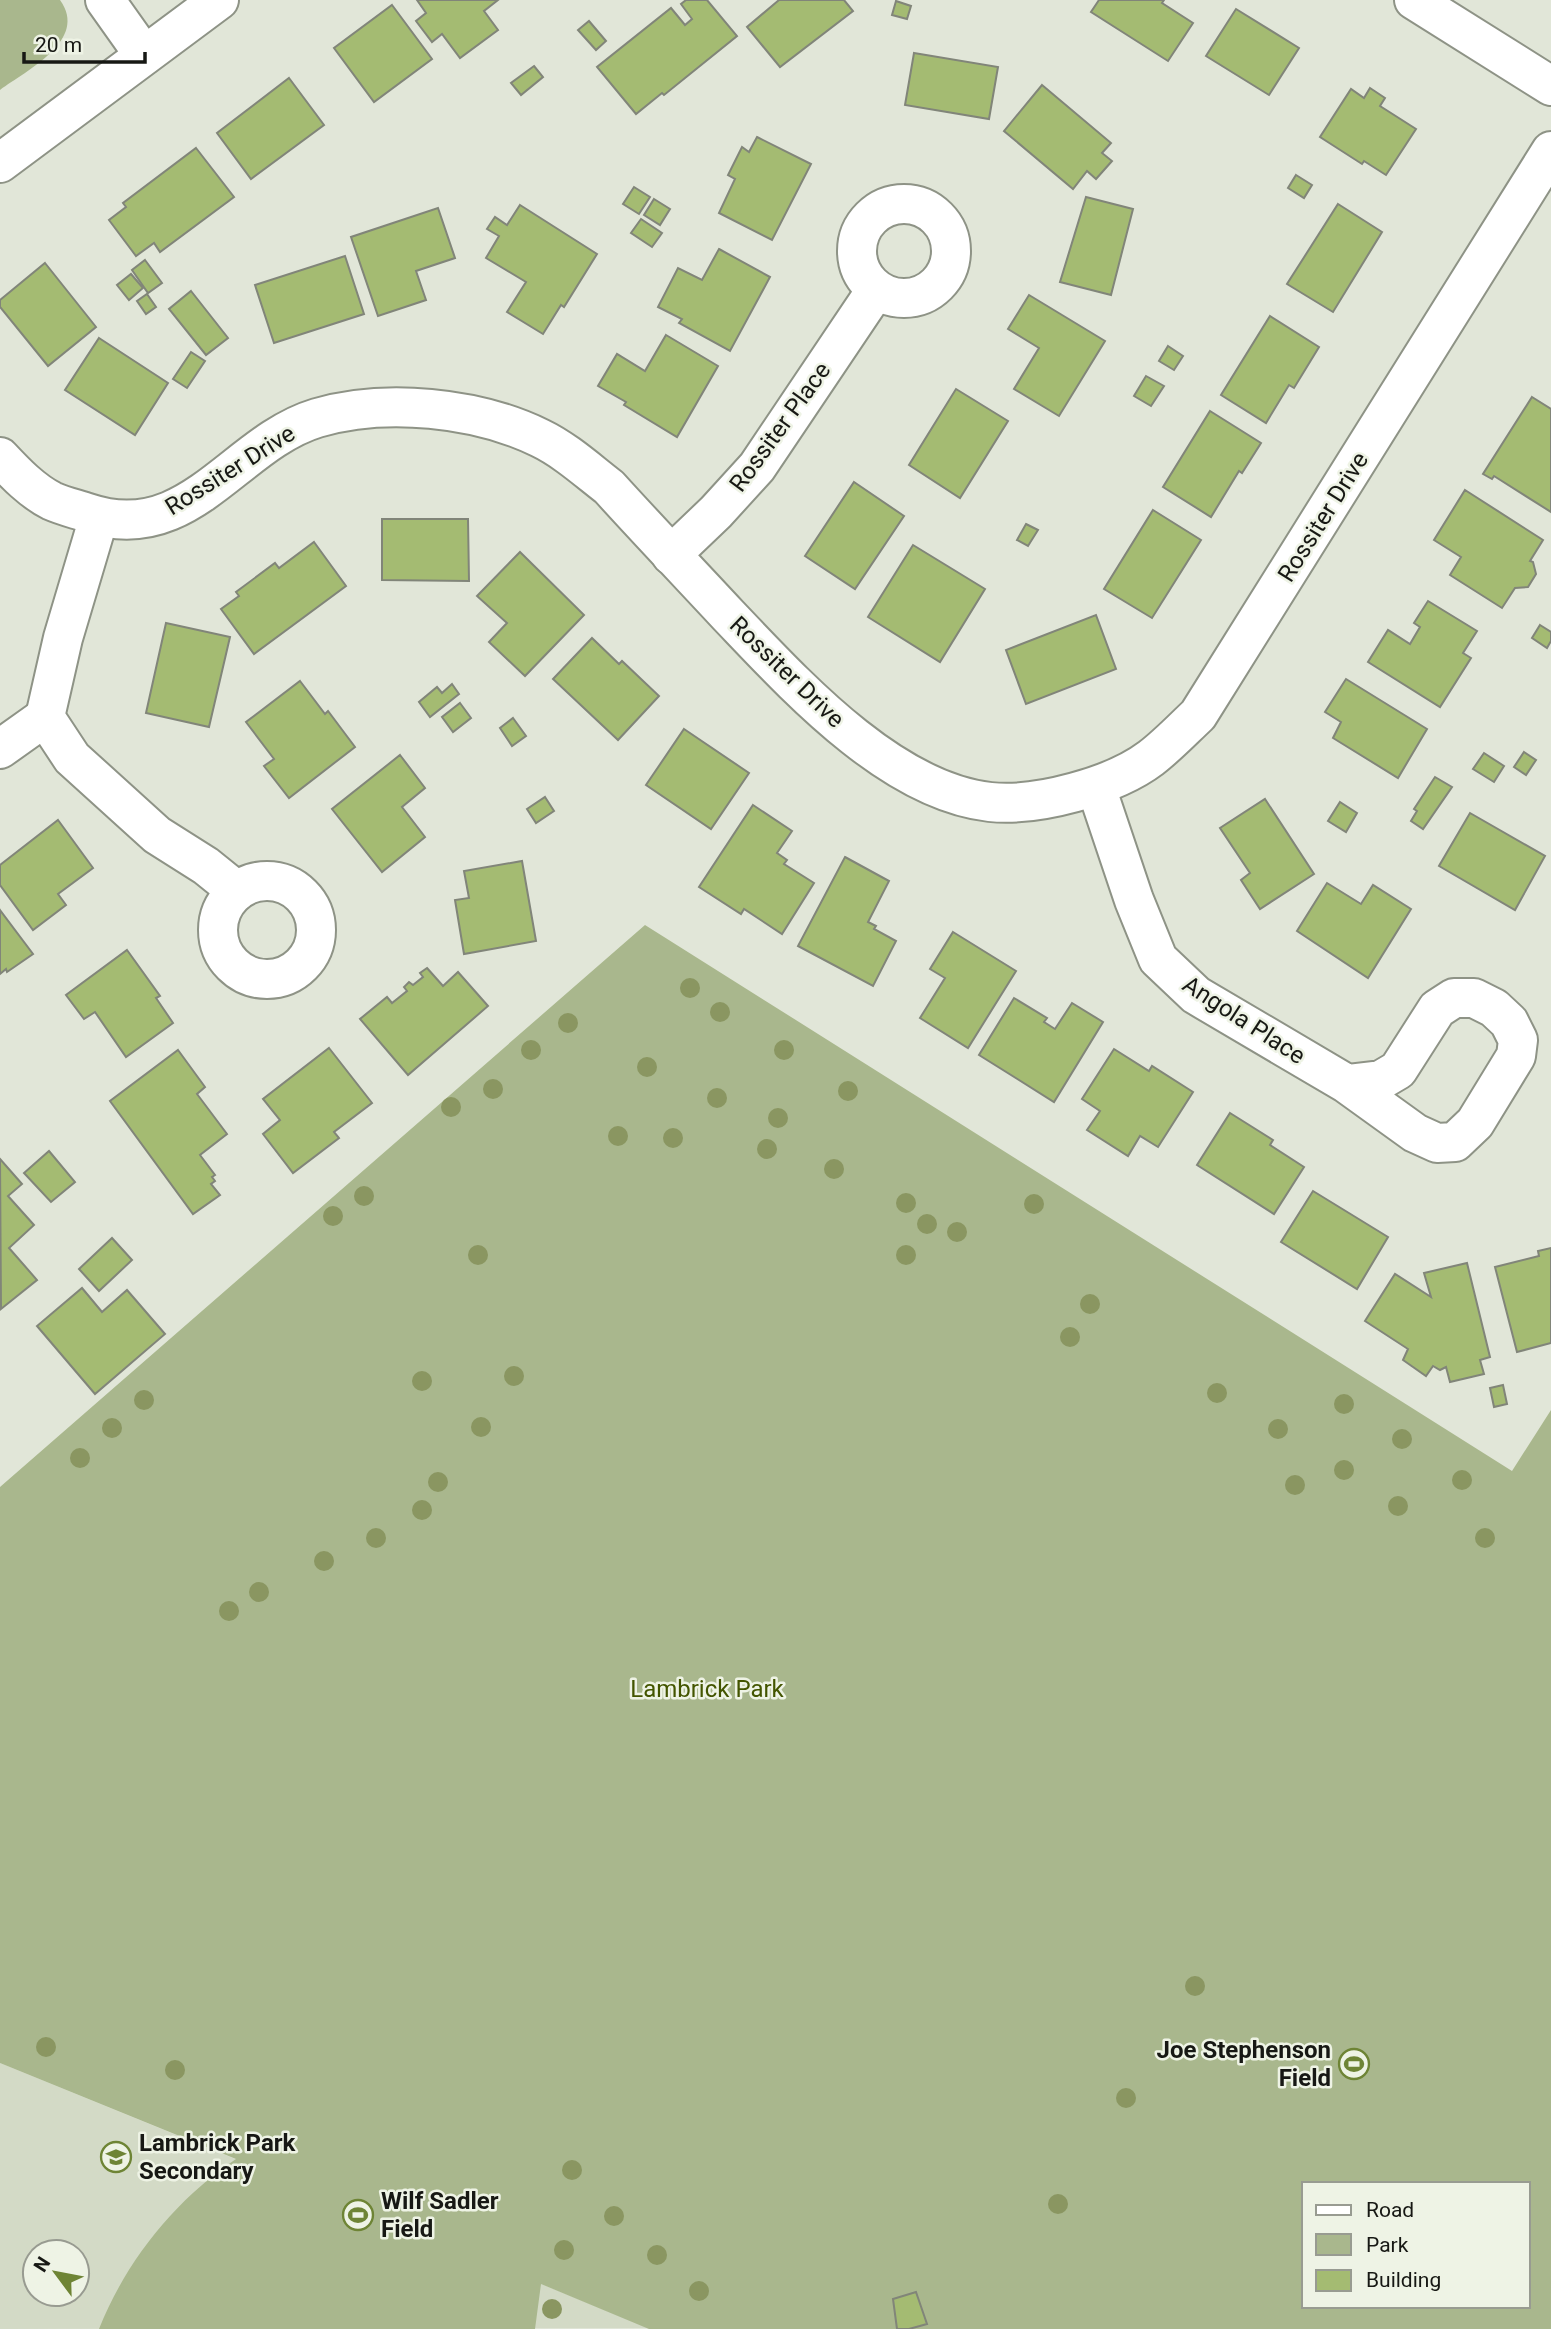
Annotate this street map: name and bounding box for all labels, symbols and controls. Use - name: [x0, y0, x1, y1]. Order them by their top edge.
- scale bar: [24, 21, 145, 65]
- text: 20 m: [35, 33, 82, 57]
- street label: Rossiter Place: [724, 357, 836, 497]
- street label: Rossiter Drive: [160, 419, 300, 521]
- street label: Rossiter Drive: [1272, 447, 1374, 587]
- street label: Rossiter Drive: [724, 611, 850, 733]
- street label: Angola Place: [1178, 970, 1310, 1070]
- park label: Lambrick Park: [630, 1675, 785, 1703]
- place label: Joe Stephenson Field: [1157, 2036, 1331, 2092]
- sports icon: Joe Stephenson Field: [1337, 2047, 1371, 2081]
- place label: Lambrick Park Secondary: [139, 2129, 297, 2185]
- school or university icon: Lambrick Park Secondary: [99, 2140, 133, 2174]
- legend: [1302, 2182, 1530, 2308]
- place label: Wilf Sadler Field: [381, 2187, 499, 2243]
- sports icon: Wilf Sadler Field: [341, 2198, 375, 2232]
- text: Road: [1366, 2198, 1414, 2222]
- text: Park: [1366, 2233, 1409, 2257]
- north arrow: [21, 2238, 91, 2308]
- text: N: [29, 2252, 55, 2276]
- text: Building: [1366, 2268, 1441, 2292]

